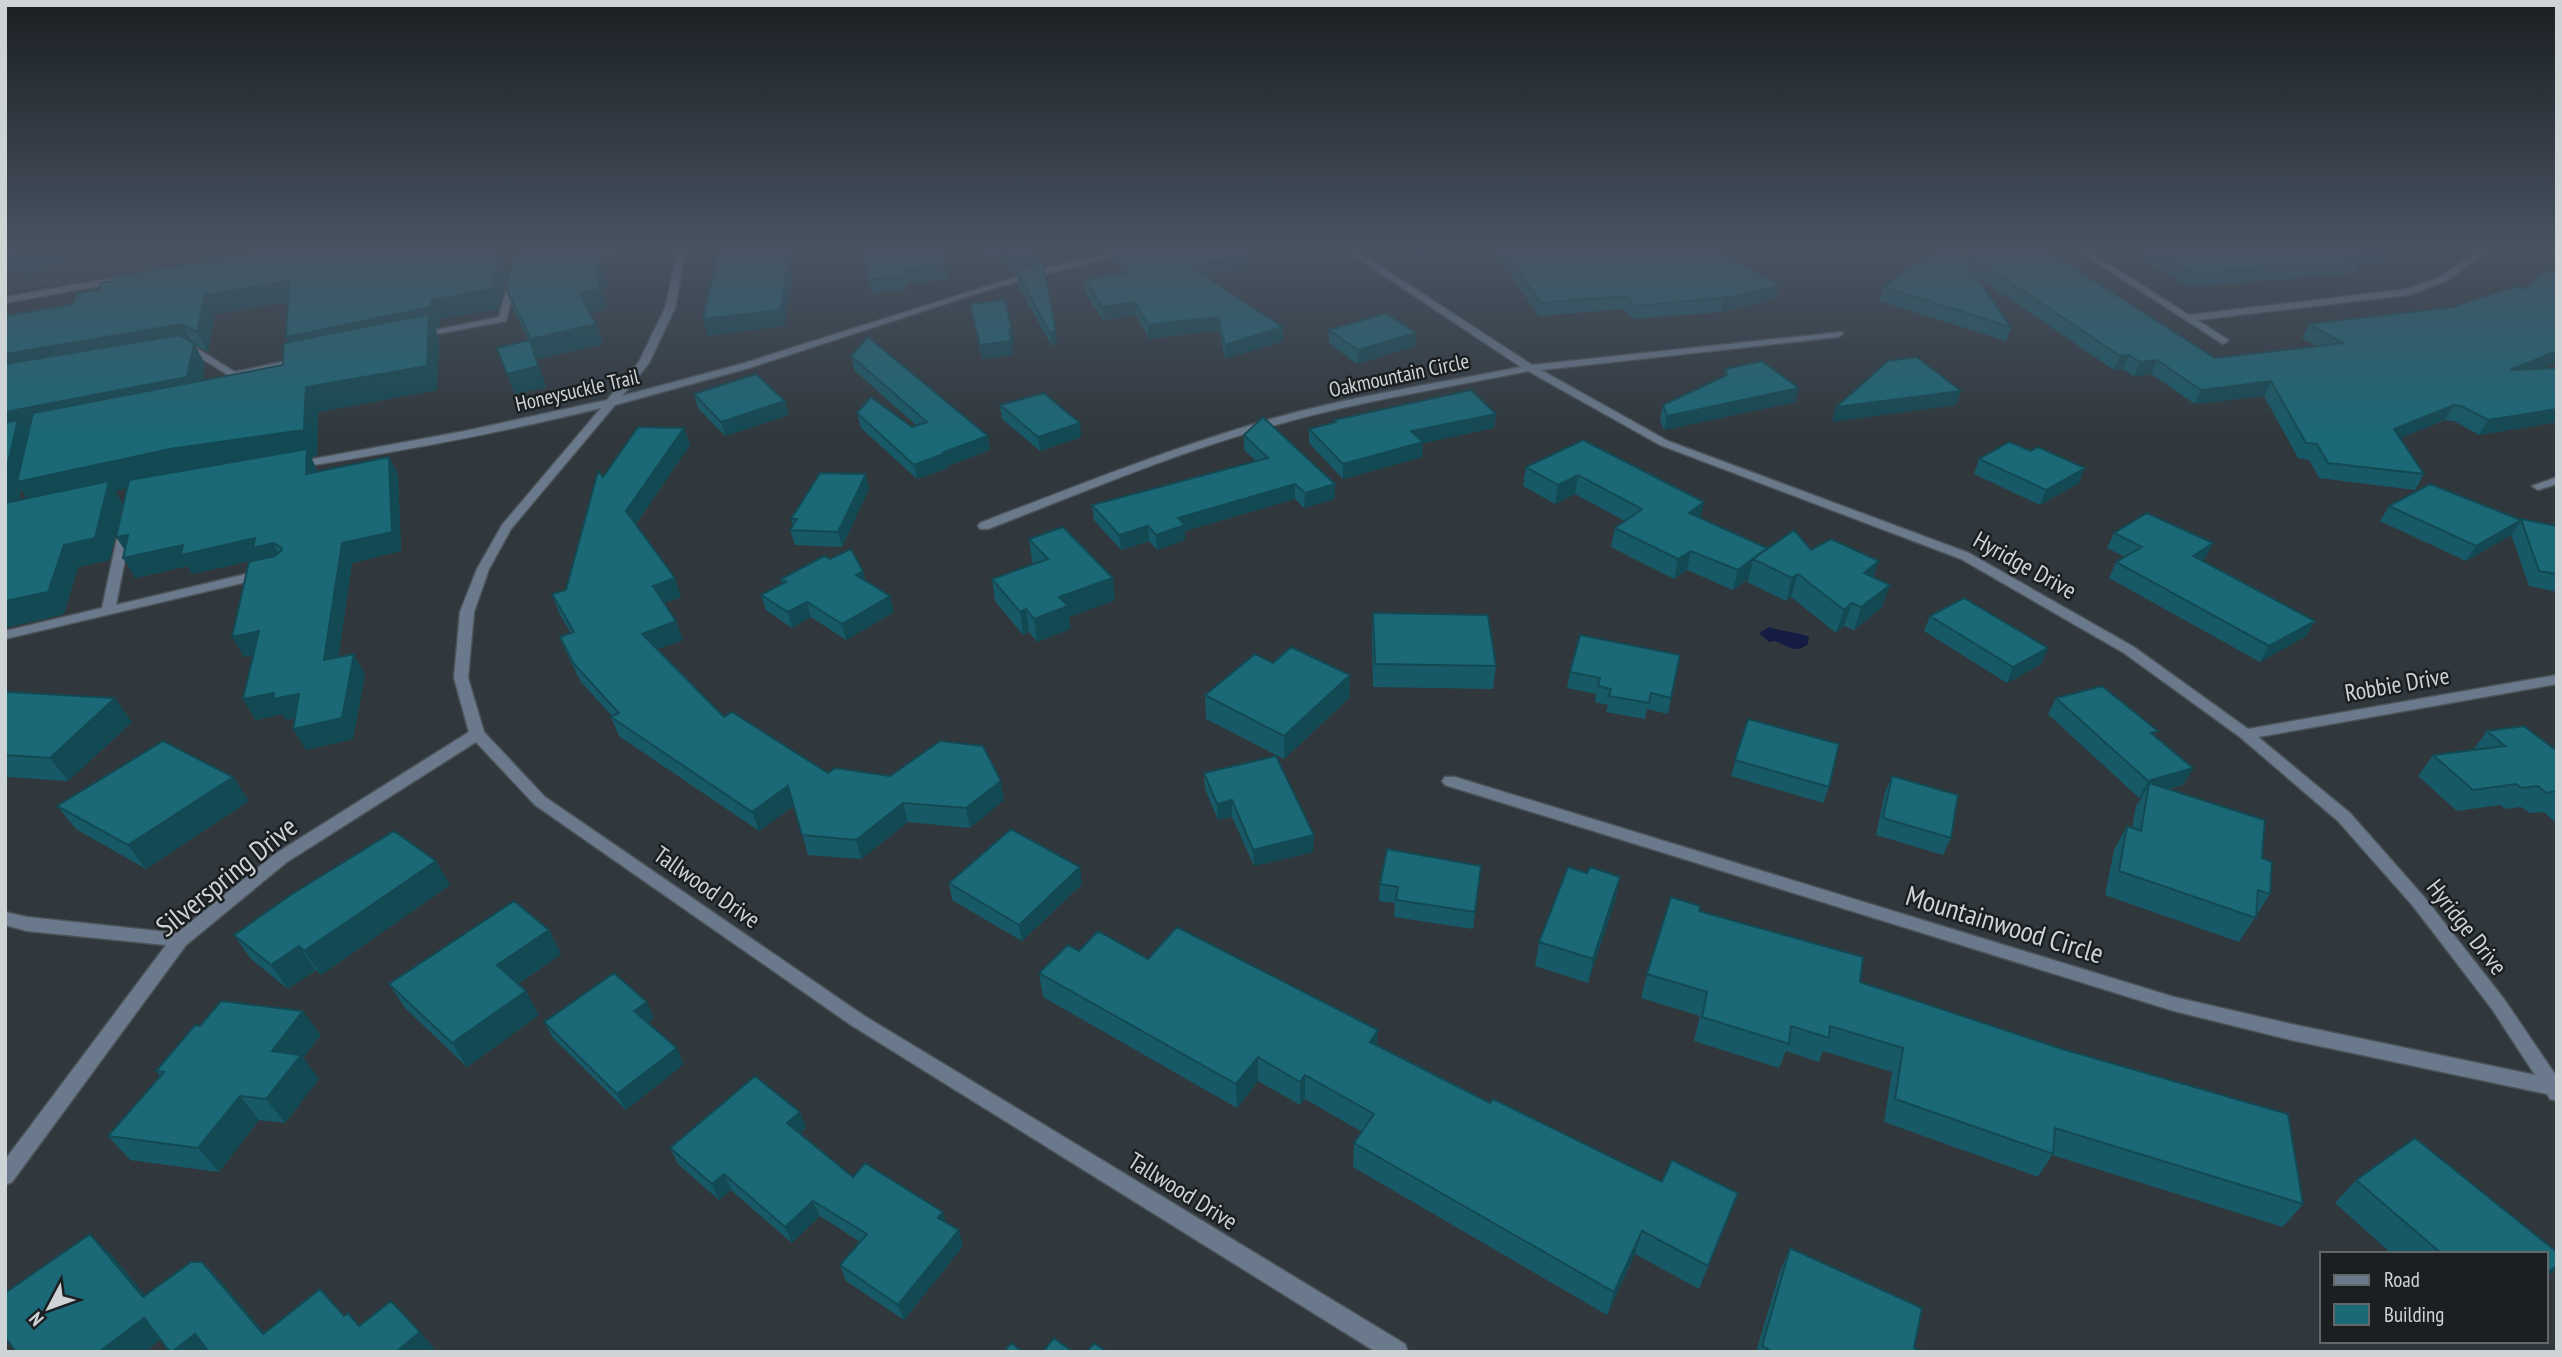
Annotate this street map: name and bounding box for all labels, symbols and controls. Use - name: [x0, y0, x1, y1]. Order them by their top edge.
- street label: Oakmountain Circle: [1326, 347, 1472, 403]
- street label: Honeysuckle Trail: [512, 363, 642, 417]
- street label: Hyridge Drive: [1968, 524, 2082, 606]
- street label: Robbie Drive: [2342, 660, 2452, 708]
- street label: Silverspring Drive: [148, 808, 304, 944]
- street label: Tallwood Drive: [648, 839, 766, 935]
- street label: Hyridge Drive: [2420, 873, 2514, 981]
- street label: Mountainwood Circle: [1902, 876, 2108, 972]
- street label: Tallwood Drive: [1123, 1145, 1243, 1237]
- legend: [2320, 1252, 2548, 1343]
- text: Road: [2384, 1266, 2420, 1293]
- north arrow: [14, 1273, 84, 1343]
- text: Building: [2384, 1301, 2444, 1328]
- text: N: [24, 1307, 49, 1331]

